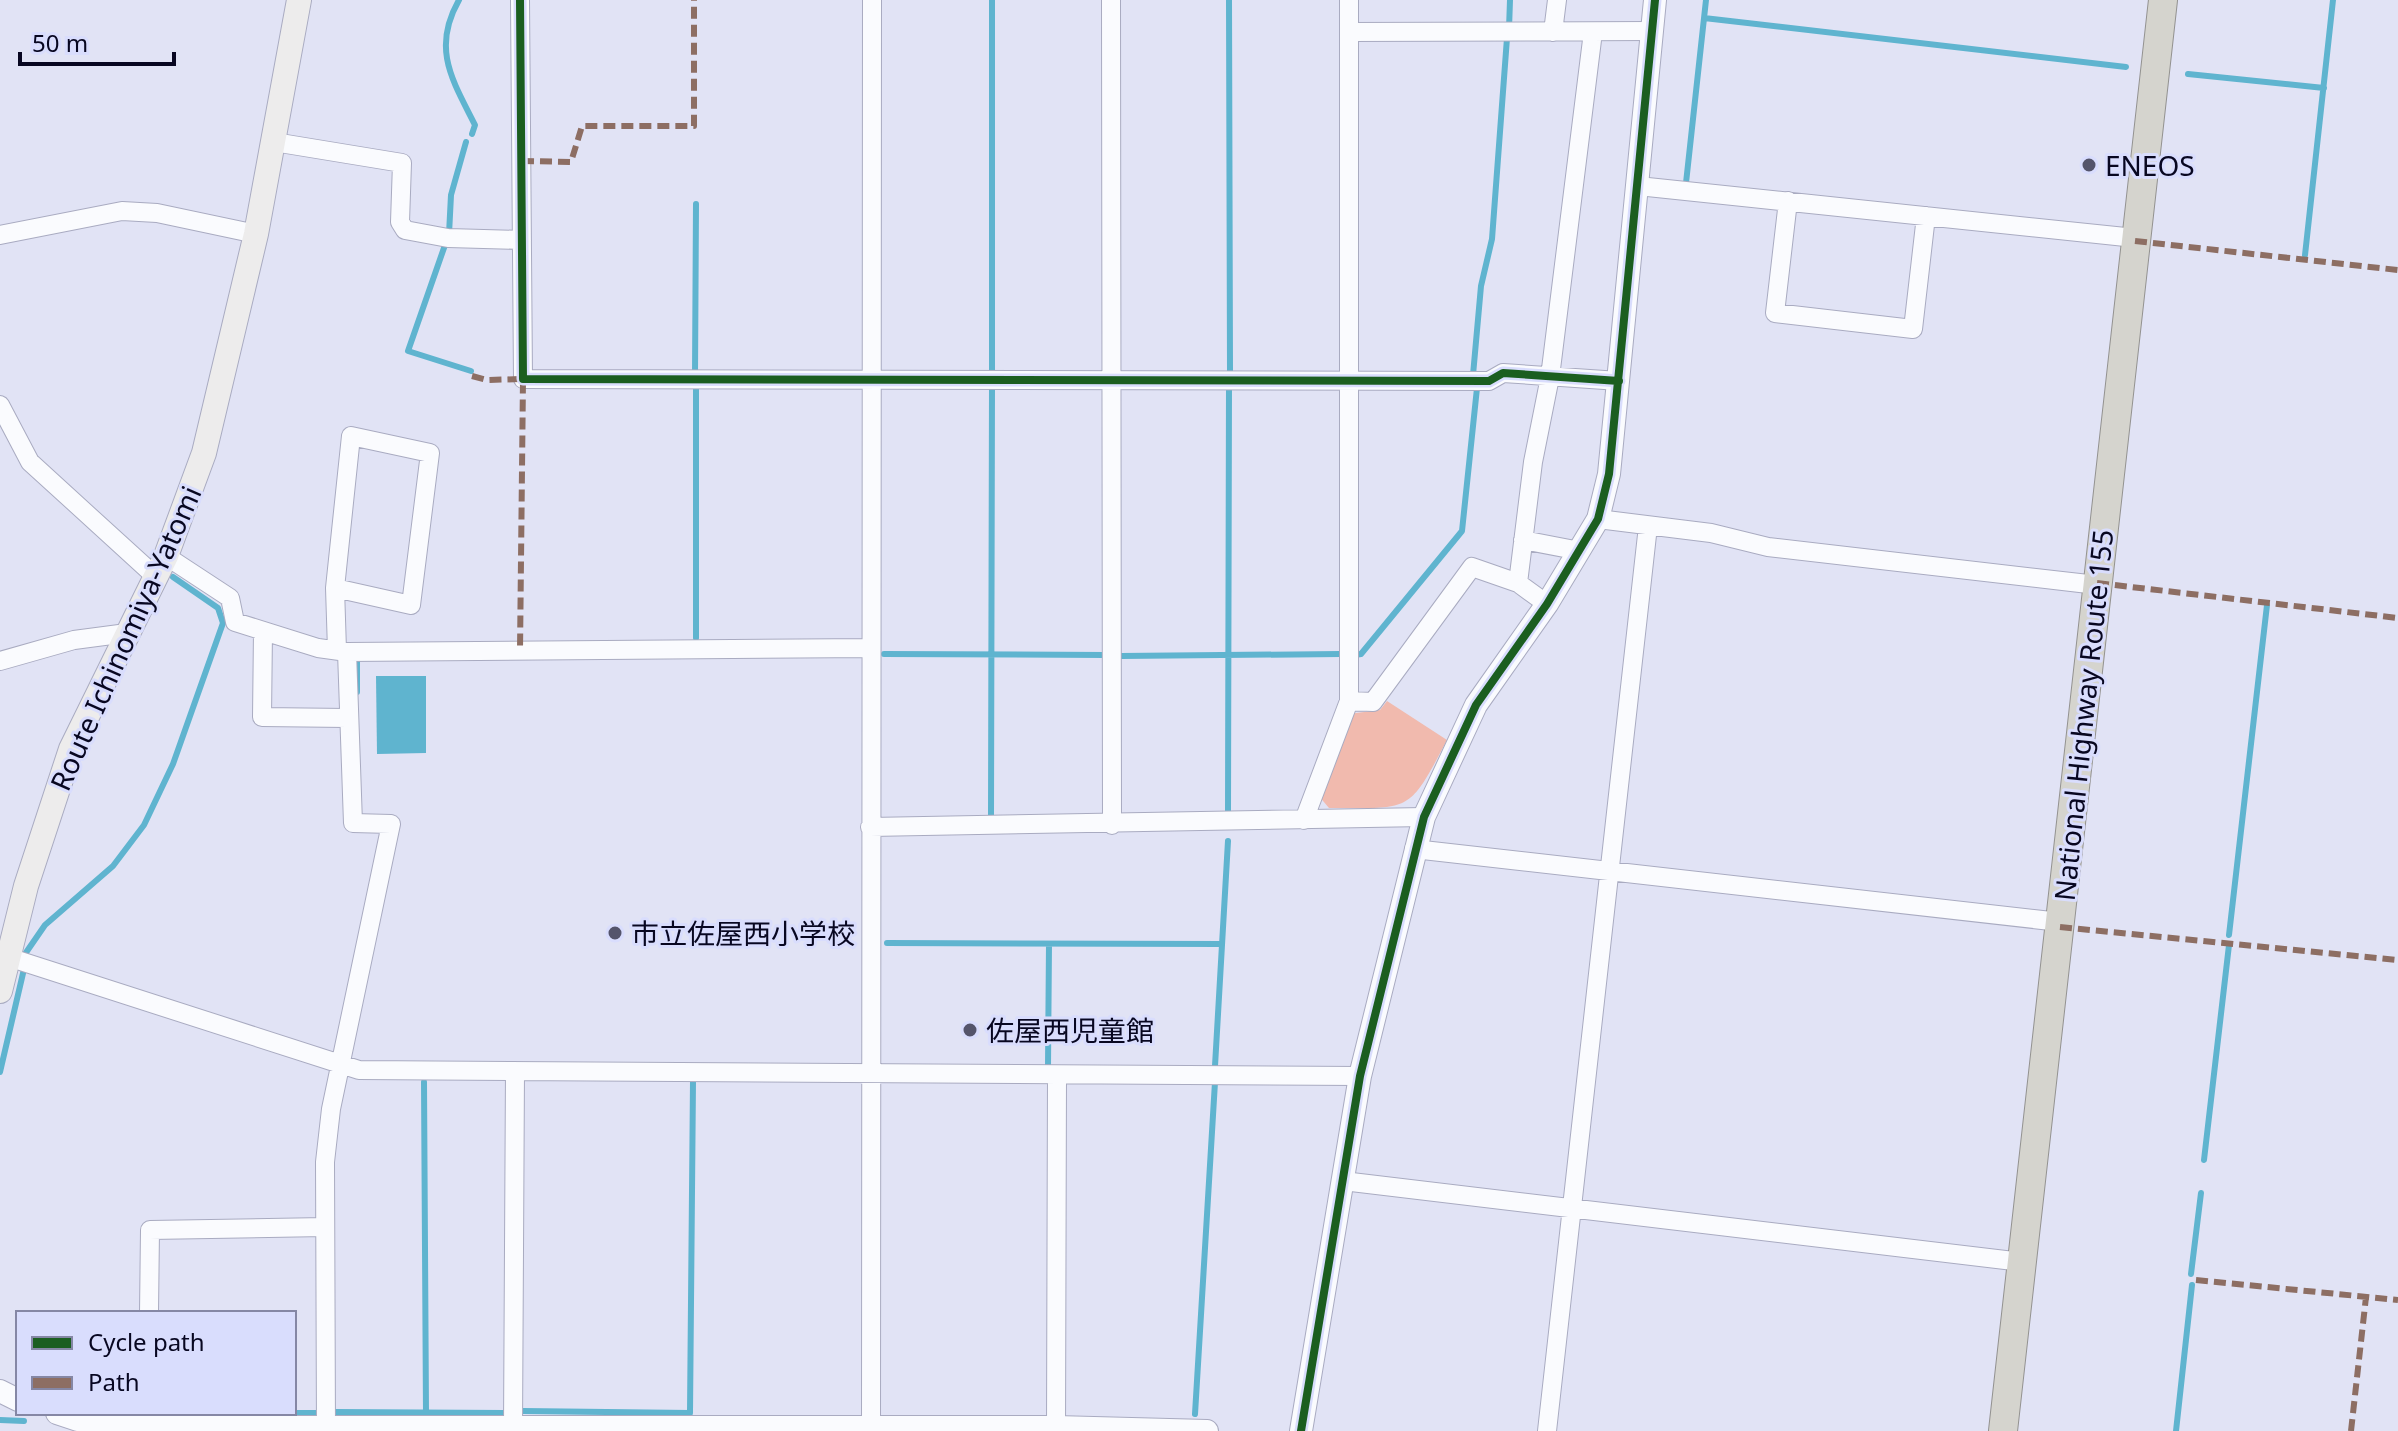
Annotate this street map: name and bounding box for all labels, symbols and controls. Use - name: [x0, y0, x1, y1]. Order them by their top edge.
- scale bar: [20, 16, 174, 66]
- text: 50 m: [32, 26, 88, 59]
- place label: ENEOS: [2105, 146, 2195, 184]
- marker: ENEOS: [2080, 156, 2098, 174]
- street label: Route Ichinomiya-Yatomi: [41, 480, 209, 796]
- street label: National Highway Route 155: [2045, 527, 2121, 903]
- place label: 市立佐屋西小学校: [631, 914, 855, 952]
- marker: 市立佐屋西小学校: [606, 924, 624, 942]
- place label: 佐屋西児童館: [986, 1011, 1154, 1049]
- marker: 佐屋西児童館: [961, 1021, 979, 1039]
- legend: [16, 1311, 296, 1415]
- text: Cycle path: [88, 1325, 205, 1358]
- text: Path: [88, 1365, 139, 1398]

